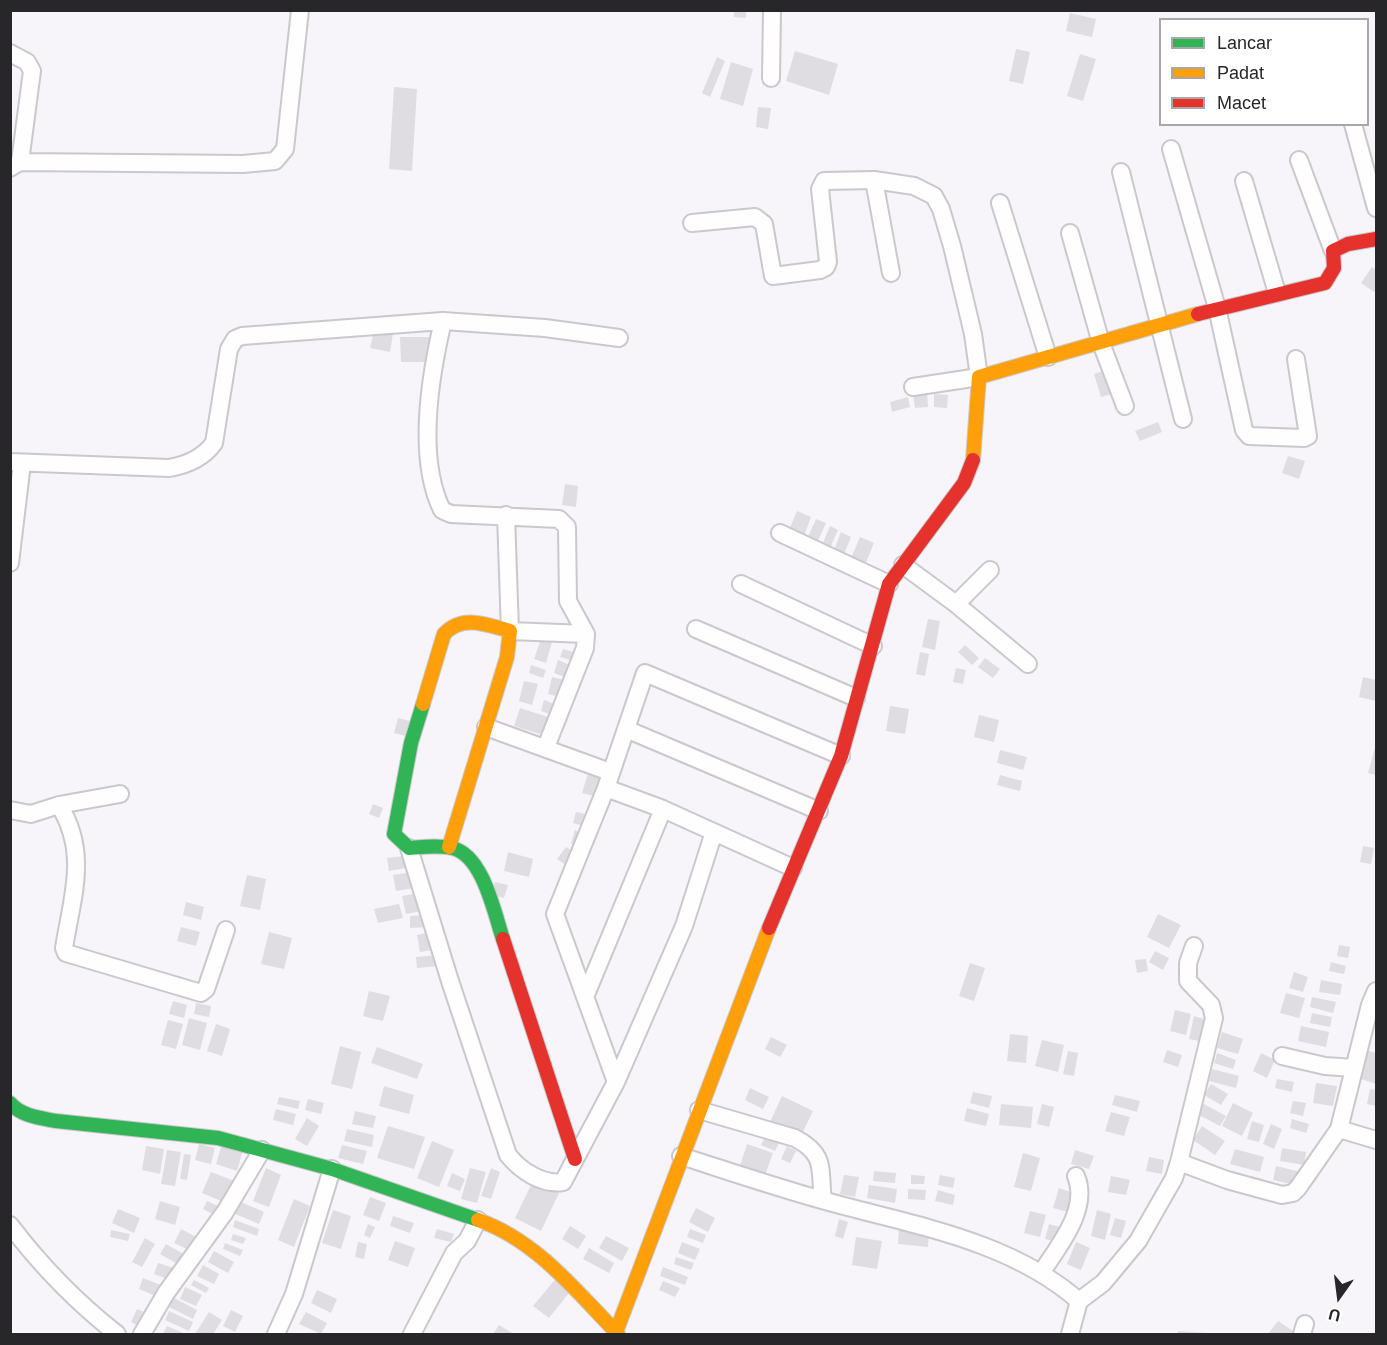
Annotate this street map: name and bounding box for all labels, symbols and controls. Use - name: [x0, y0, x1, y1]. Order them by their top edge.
- legend: [1159, 18, 1369, 126]
- text: Lancar: [1217, 33, 1272, 53]
- text: Padat: [1217, 63, 1264, 83]
- text: Macet: [1217, 93, 1266, 113]
- north arrow: [1309, 1267, 1369, 1327]
- text: U: [1327, 1305, 1342, 1325]

